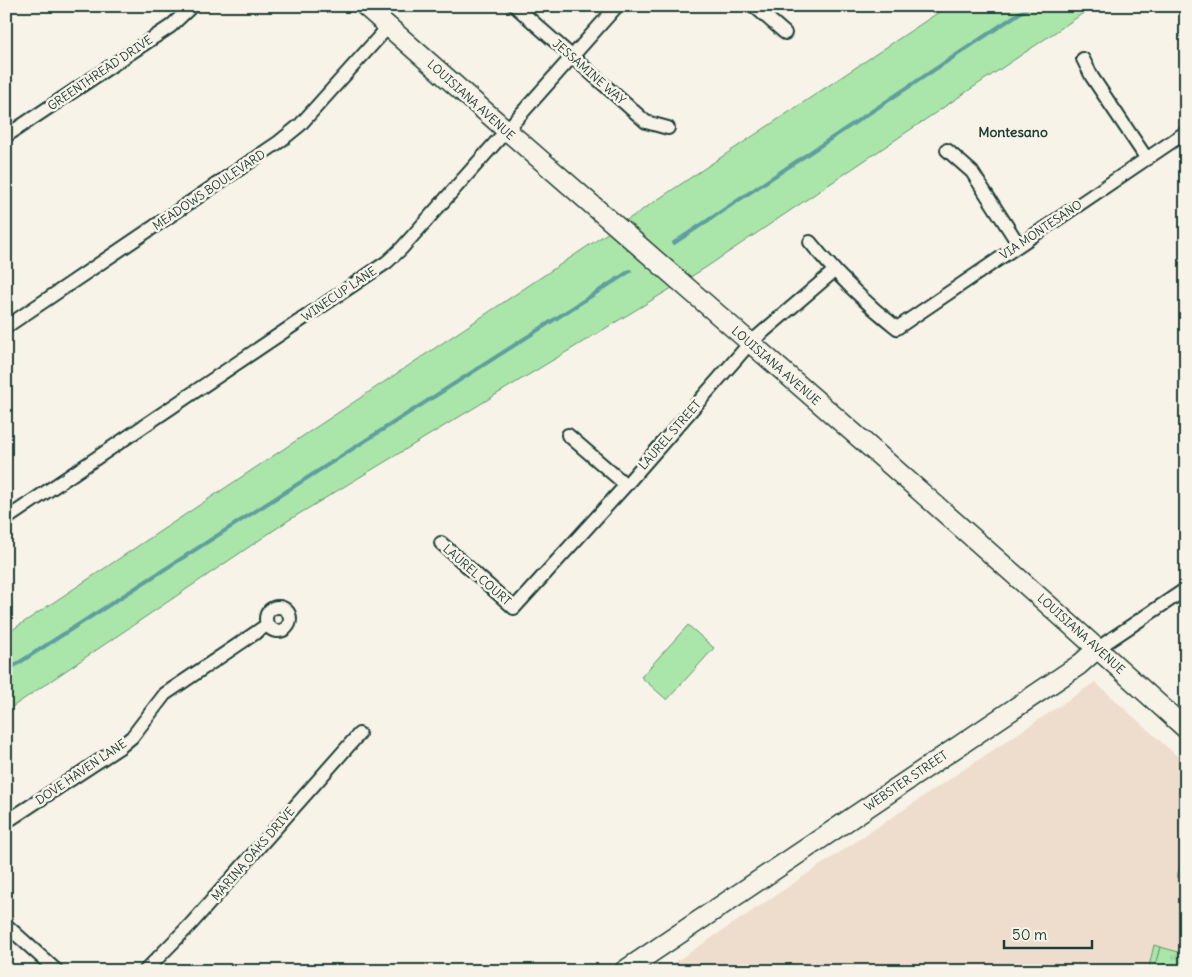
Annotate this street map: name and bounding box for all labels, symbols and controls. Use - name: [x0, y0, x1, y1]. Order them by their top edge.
- street label: GREENTHREAD DRIVE: [44, 32, 155, 113]
- street label: JESSAMINE WAY: [550, 36, 629, 108]
- street label: LOUISIANA AVENUE: [424, 56, 518, 143]
- district label: Montesano: [978, 123, 1048, 141]
- street label: MEADOWS BOULEVARD: [150, 146, 268, 233]
- street label: VIA MONTESANO: [997, 197, 1085, 263]
- street label: WINECUP LANE: [298, 263, 379, 324]
- street label: LOUISIANA AVENUE: [729, 323, 824, 408]
- street label: LAUREL STREET: [635, 397, 704, 473]
- street label: LAUREL COURT: [440, 541, 514, 608]
- street label: LOUISIANA AVENUE: [1034, 590, 1128, 677]
- street label: DOVE HAVEN LANE: [32, 736, 129, 808]
- street label: WEBSTER STREET: [861, 747, 950, 814]
- street label: MARINA OAKS DRIVE: [208, 804, 297, 904]
- scale bar: [1004, 917, 1092, 949]
- text: 50 m: [1012, 925, 1047, 944]

